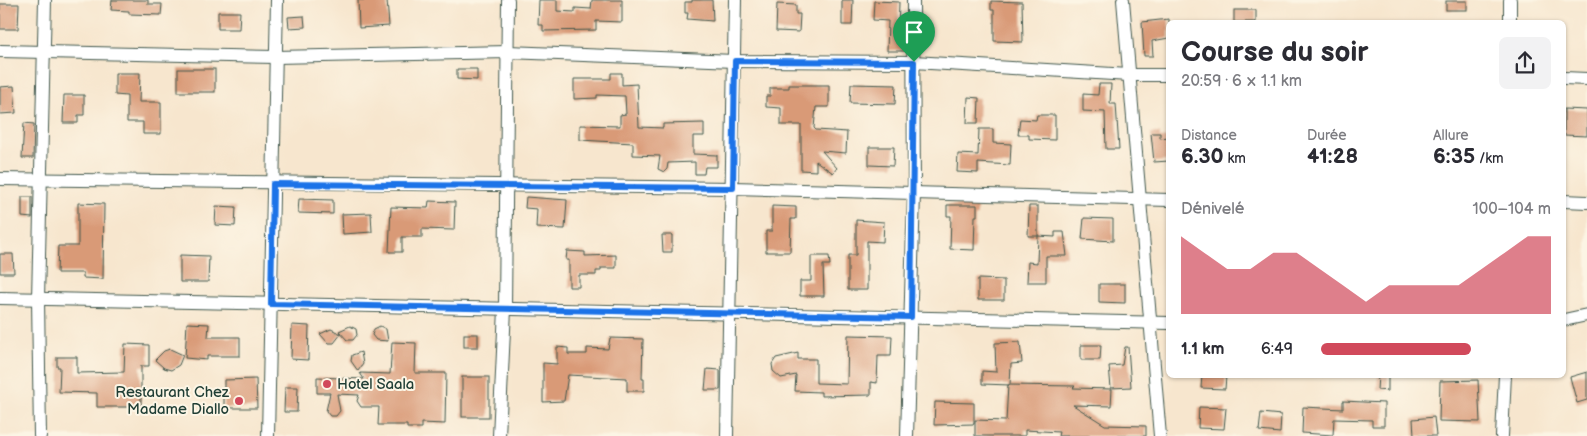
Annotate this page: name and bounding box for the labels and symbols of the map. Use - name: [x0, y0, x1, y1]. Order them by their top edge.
- pin: [893, 11, 935, 62]
- place label: Hotel Saala: [337, 375, 414, 394]
- marker: Hotel Saala: [321, 378, 333, 390]
- place label: Restaurant Chez Madame Diallo: [115, 383, 230, 419]
- marker: Restaurant Chez Madame Diallo: [233, 395, 245, 407]

